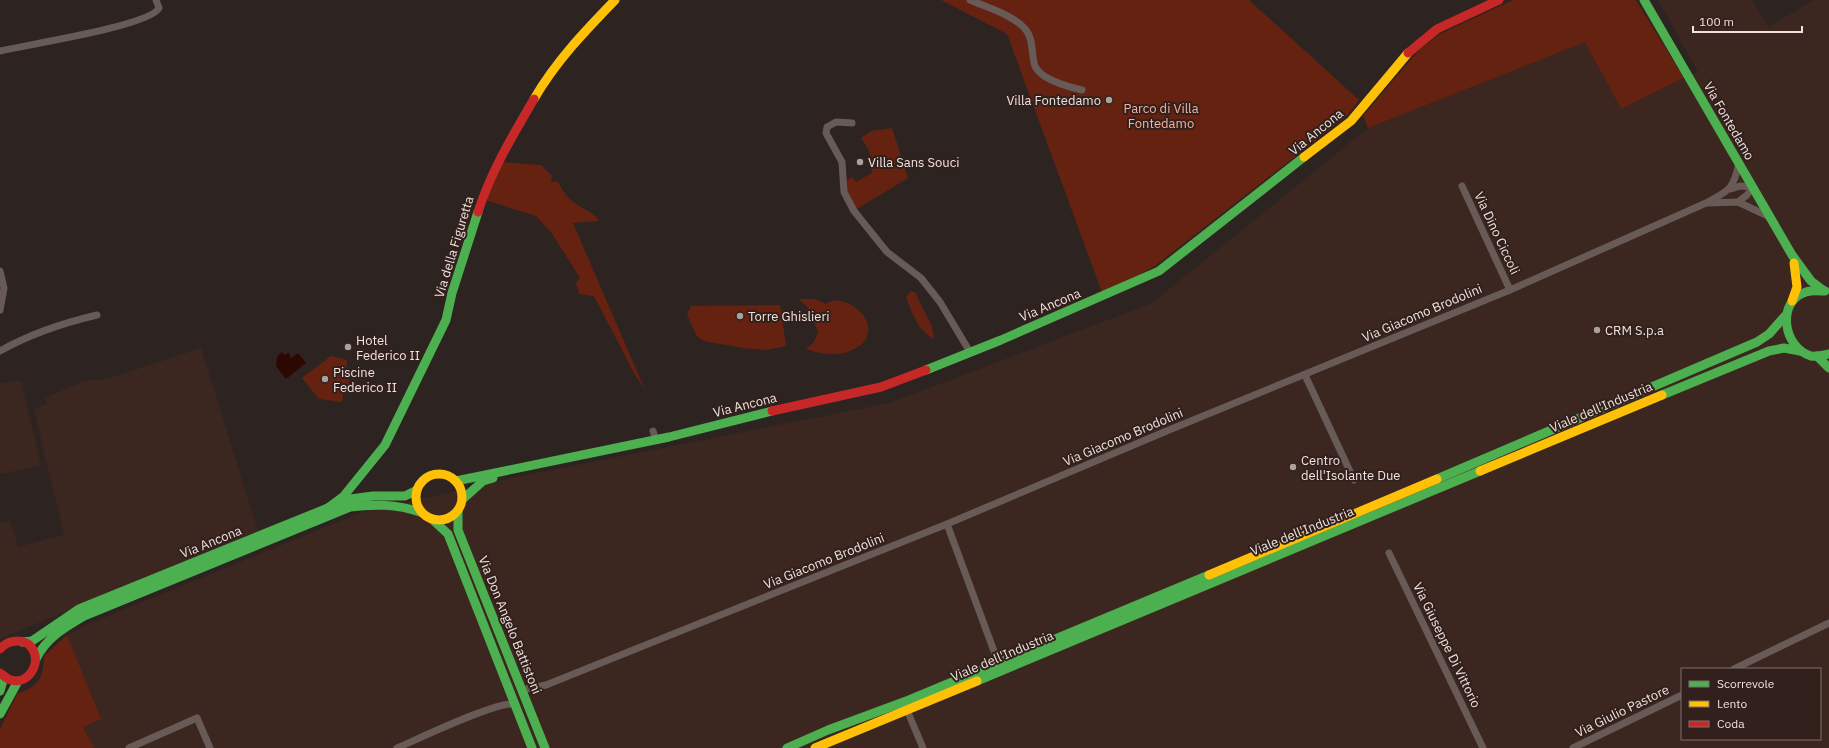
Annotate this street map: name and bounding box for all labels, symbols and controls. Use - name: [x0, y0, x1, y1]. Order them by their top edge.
- scale bar: [1693, 8, 1802, 34]
- text: 100 m: [1699, 14, 1734, 29]
- street label: Via Fontedamo: [1700, 79, 1758, 163]
- place label: Villa Fontedamo: [1006, 92, 1101, 109]
- marker: Villa Fontedamo: [1104, 95, 1114, 105]
- park label: Parco di Villa Fontedamo: [1123, 100, 1199, 132]
- street label: Via Ancona: [1285, 105, 1347, 159]
- place label: Villa Sans Souci: [868, 154, 959, 171]
- marker: Villa Sans Souci: [855, 157, 865, 167]
- street label: Via Dino Ciccoli: [1470, 189, 1524, 277]
- street label: Via della Figuretta: [430, 194, 478, 300]
- street label: Via Giacomo Brodolini: [1360, 280, 1484, 346]
- street label: Via Ancona: [1017, 284, 1083, 326]
- place label: Torre Ghislieri: [748, 308, 830, 325]
- marker: Torre Ghislieri: [735, 311, 745, 321]
- place label: CRM S.p.a: [1605, 322, 1664, 339]
- marker: CRM S.p.a: [1592, 325, 1602, 335]
- place label: Hotel Federico II: [356, 332, 420, 364]
- marker: Hotel Federico II: [343, 342, 353, 352]
- place label: Piscine Federico II: [333, 364, 397, 396]
- marker: Piscine Federico II: [320, 374, 330, 384]
- street label: Viale dell'Industria: [1547, 378, 1655, 436]
- street label: Via Ancona: [711, 389, 779, 421]
- street label: Via Giacomo Brodolini: [1061, 404, 1185, 470]
- place label: Centro dell'Isolante Due: [1301, 452, 1400, 484]
- marker: Centro dell'Isolante Due: [1288, 462, 1298, 472]
- street label: Viale dell'Industria: [1248, 503, 1356, 559]
- street label: Via Ancona: [178, 522, 244, 562]
- street label: Via Giacomo Brodolini: [761, 529, 887, 593]
- street label: Via Don Angelo Battistoni: [474, 553, 546, 697]
- street label: Via Giuseppe Di Vittorio: [1409, 580, 1485, 710]
- street label: Viale dell'Industria: [948, 627, 1056, 685]
- legend: [1681, 668, 1821, 740]
- text: Scorrevole: [1717, 676, 1775, 691]
- street label: Via Giulio Pastore: [1572, 681, 1672, 741]
- text: Lento: [1717, 696, 1747, 711]
- text: Coda: [1717, 716, 1745, 731]

